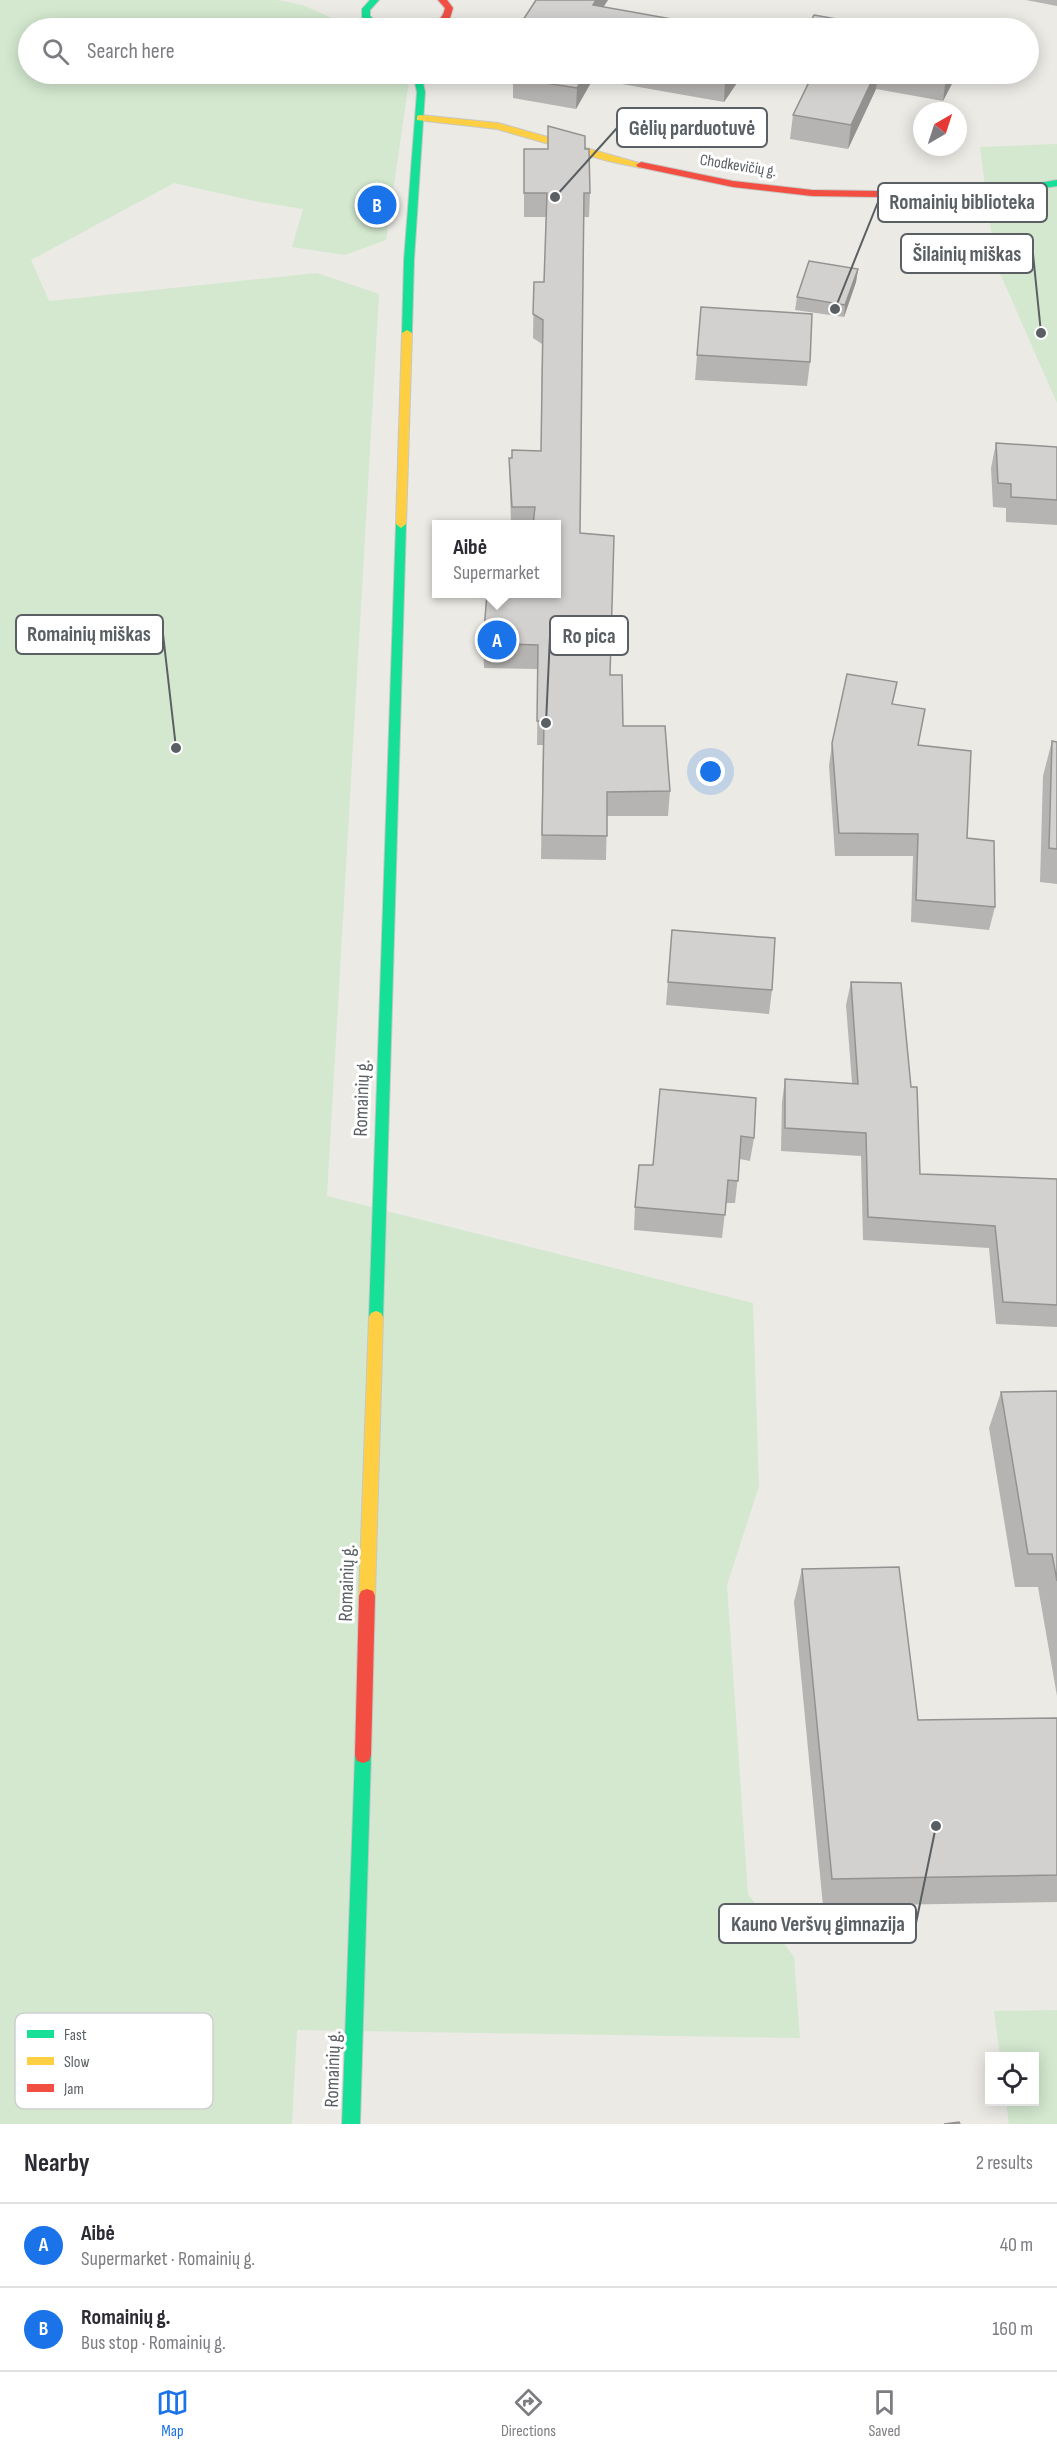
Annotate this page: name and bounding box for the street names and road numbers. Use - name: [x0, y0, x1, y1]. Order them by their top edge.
- street label: Chodkevičių g.: [698, 151, 778, 181]
- street label: Romainių g.: [349, 1059, 375, 1137]
- street label: Romainių g.: [334, 1544, 360, 1622]
- street label: Romainių g.: [320, 2030, 346, 2108]

